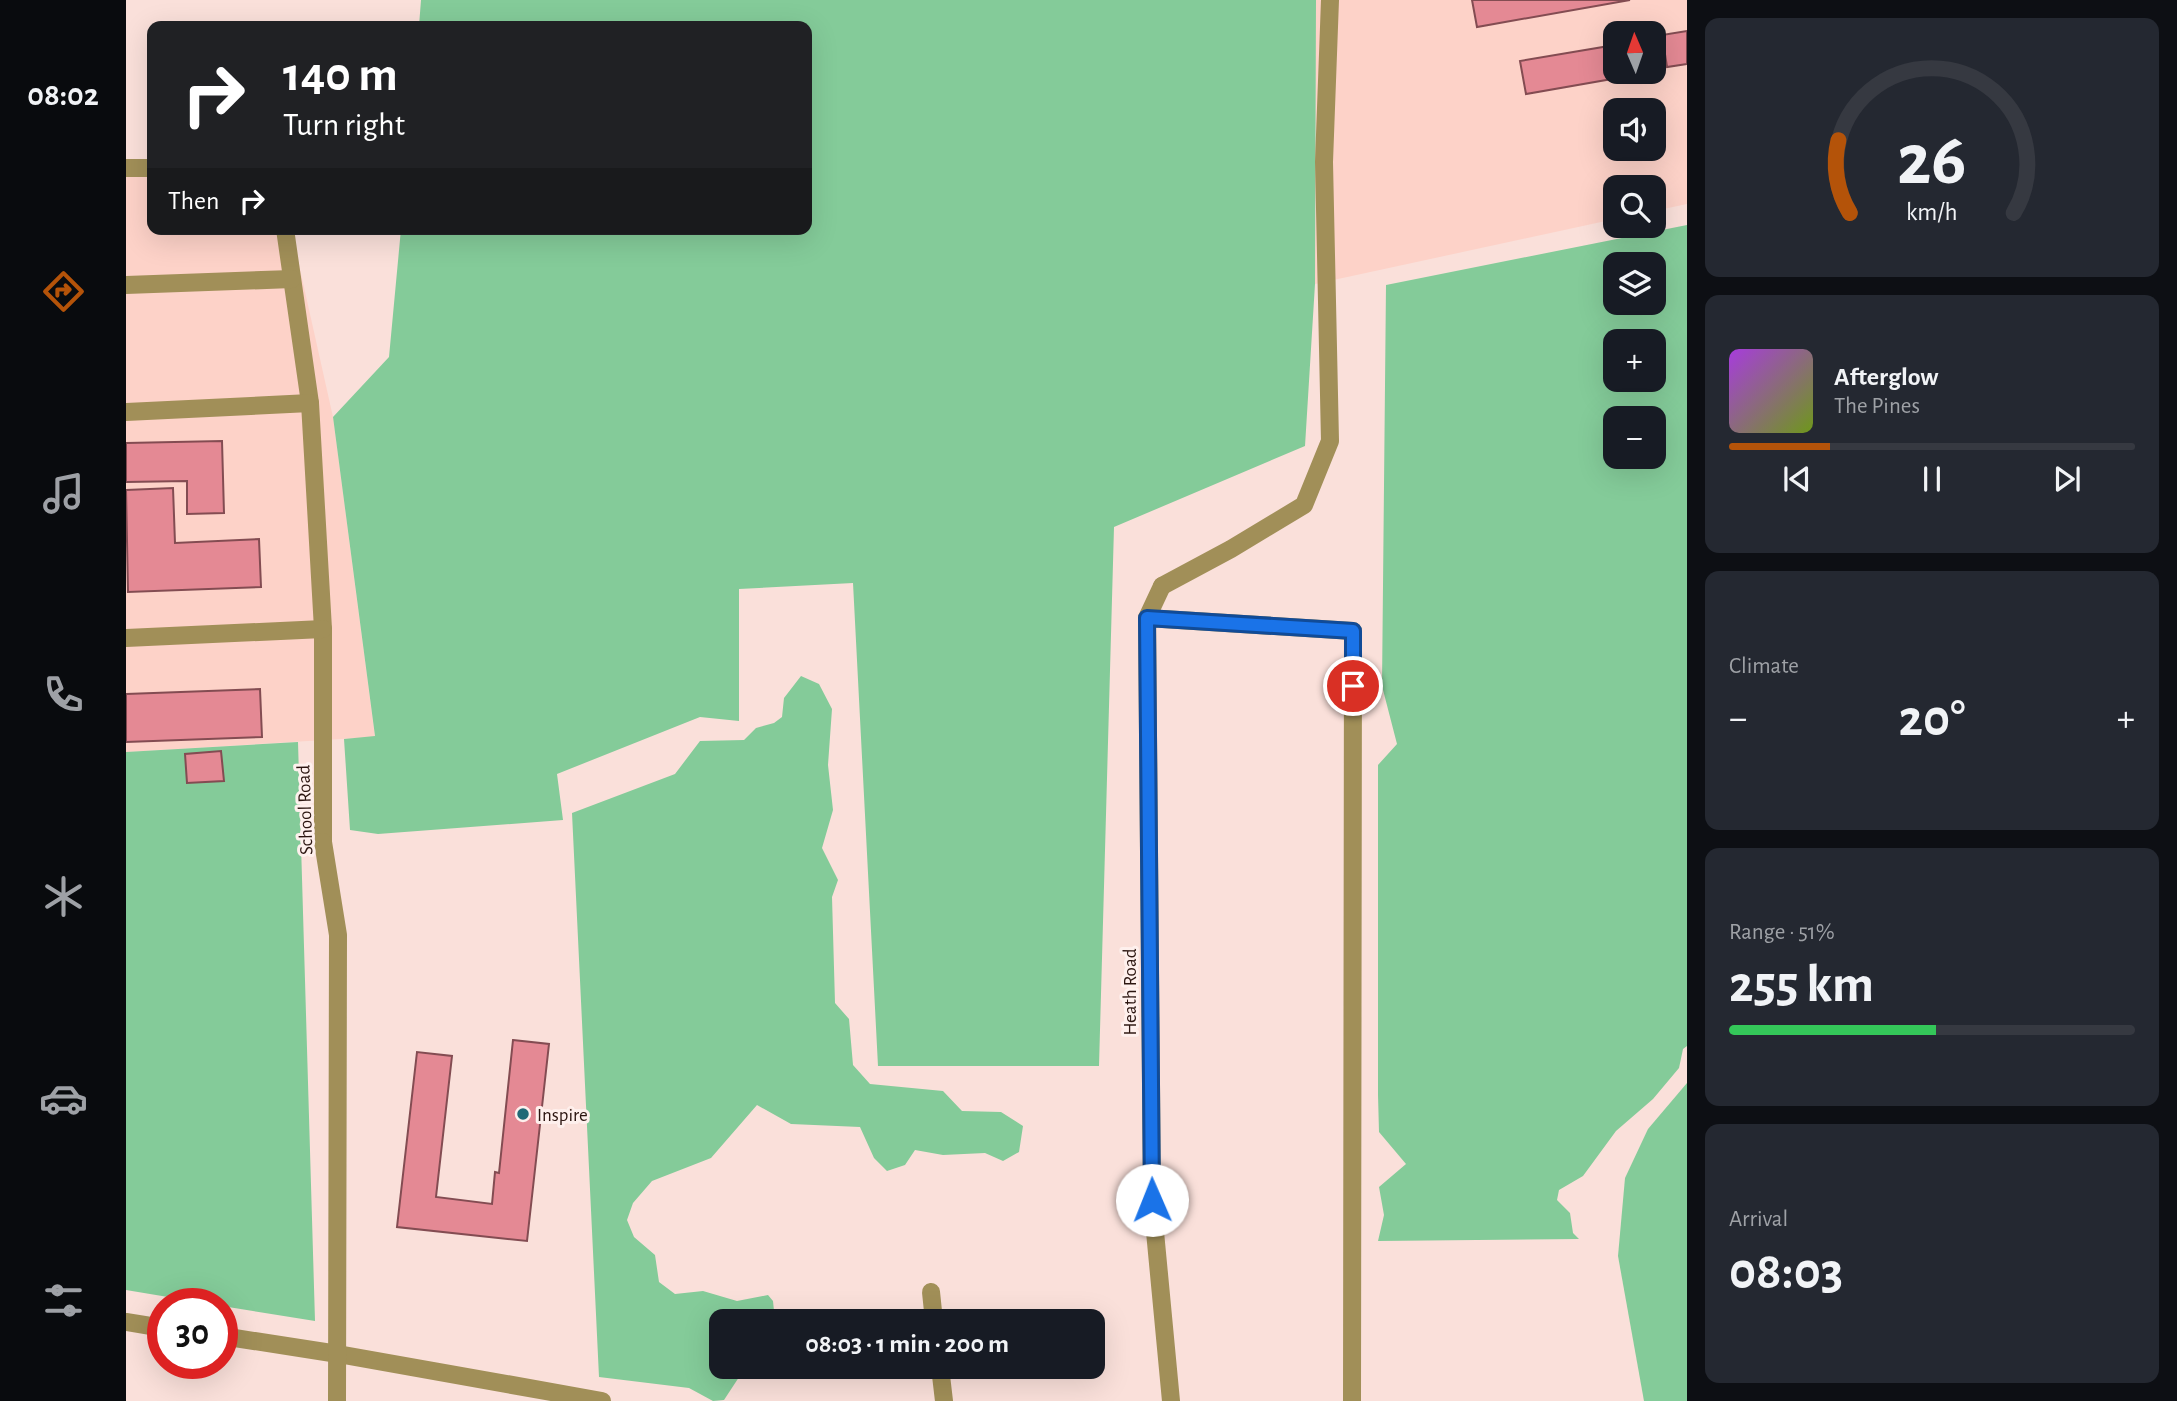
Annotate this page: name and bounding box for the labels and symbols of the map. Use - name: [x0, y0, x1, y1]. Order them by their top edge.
- north arrow: [1603, 21, 1666, 84]
- pin: [1323, 656, 1383, 716]
- street label: School Road: [294, 764, 317, 855]
- street label: Heath Road: [1121, 948, 1140, 1036]
- marker: Inspire: [515, 1106, 531, 1122]
- place label: Inspire: [537, 1106, 588, 1125]
- position arrow: [1115, 1163, 1189, 1237]
- speed limit sign: 30: [147, 1288, 238, 1379]

